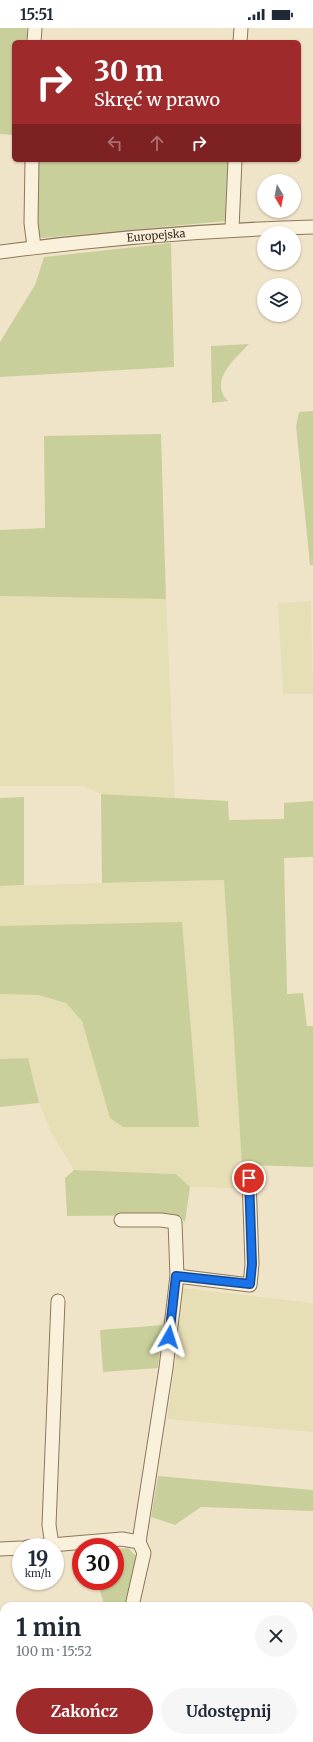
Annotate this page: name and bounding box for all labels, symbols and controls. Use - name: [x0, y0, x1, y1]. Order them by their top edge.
- text: 15:51: [20, 5, 53, 24]
- text: 30 m: [94, 53, 163, 89]
- icon: right: [28, 56, 80, 108]
- text: Skręć w prawo: [94, 88, 220, 111]
- icon: left: [104, 132, 126, 154]
- icon: ahead: [146, 132, 168, 154]
- icon: right: [188, 132, 210, 154]
- north arrow: [257, 174, 301, 218]
- map controls: [257, 174, 301, 322]
- street label: Europejska: [126, 226, 186, 245]
- button: sound: [257, 226, 301, 270]
- button: layers: [257, 278, 301, 322]
- pin: [232, 1161, 266, 1195]
- icon: arrive: [238, 1167, 260, 1189]
- position arrow: [148, 1316, 190, 1358]
- speed limit sign: 30: [72, 1538, 124, 1590]
- text: 19: [28, 1546, 48, 1571]
- text: km/h: [25, 1567, 51, 1580]
- text: 1 min: [16, 1612, 81, 1643]
- button: close: [255, 1615, 297, 1657]
- text: 100 m · 15:52: [16, 1643, 92, 1660]
- button: Zakończ: [16, 1688, 153, 1734]
- button: Udostępnij: [161, 1688, 297, 1734]

